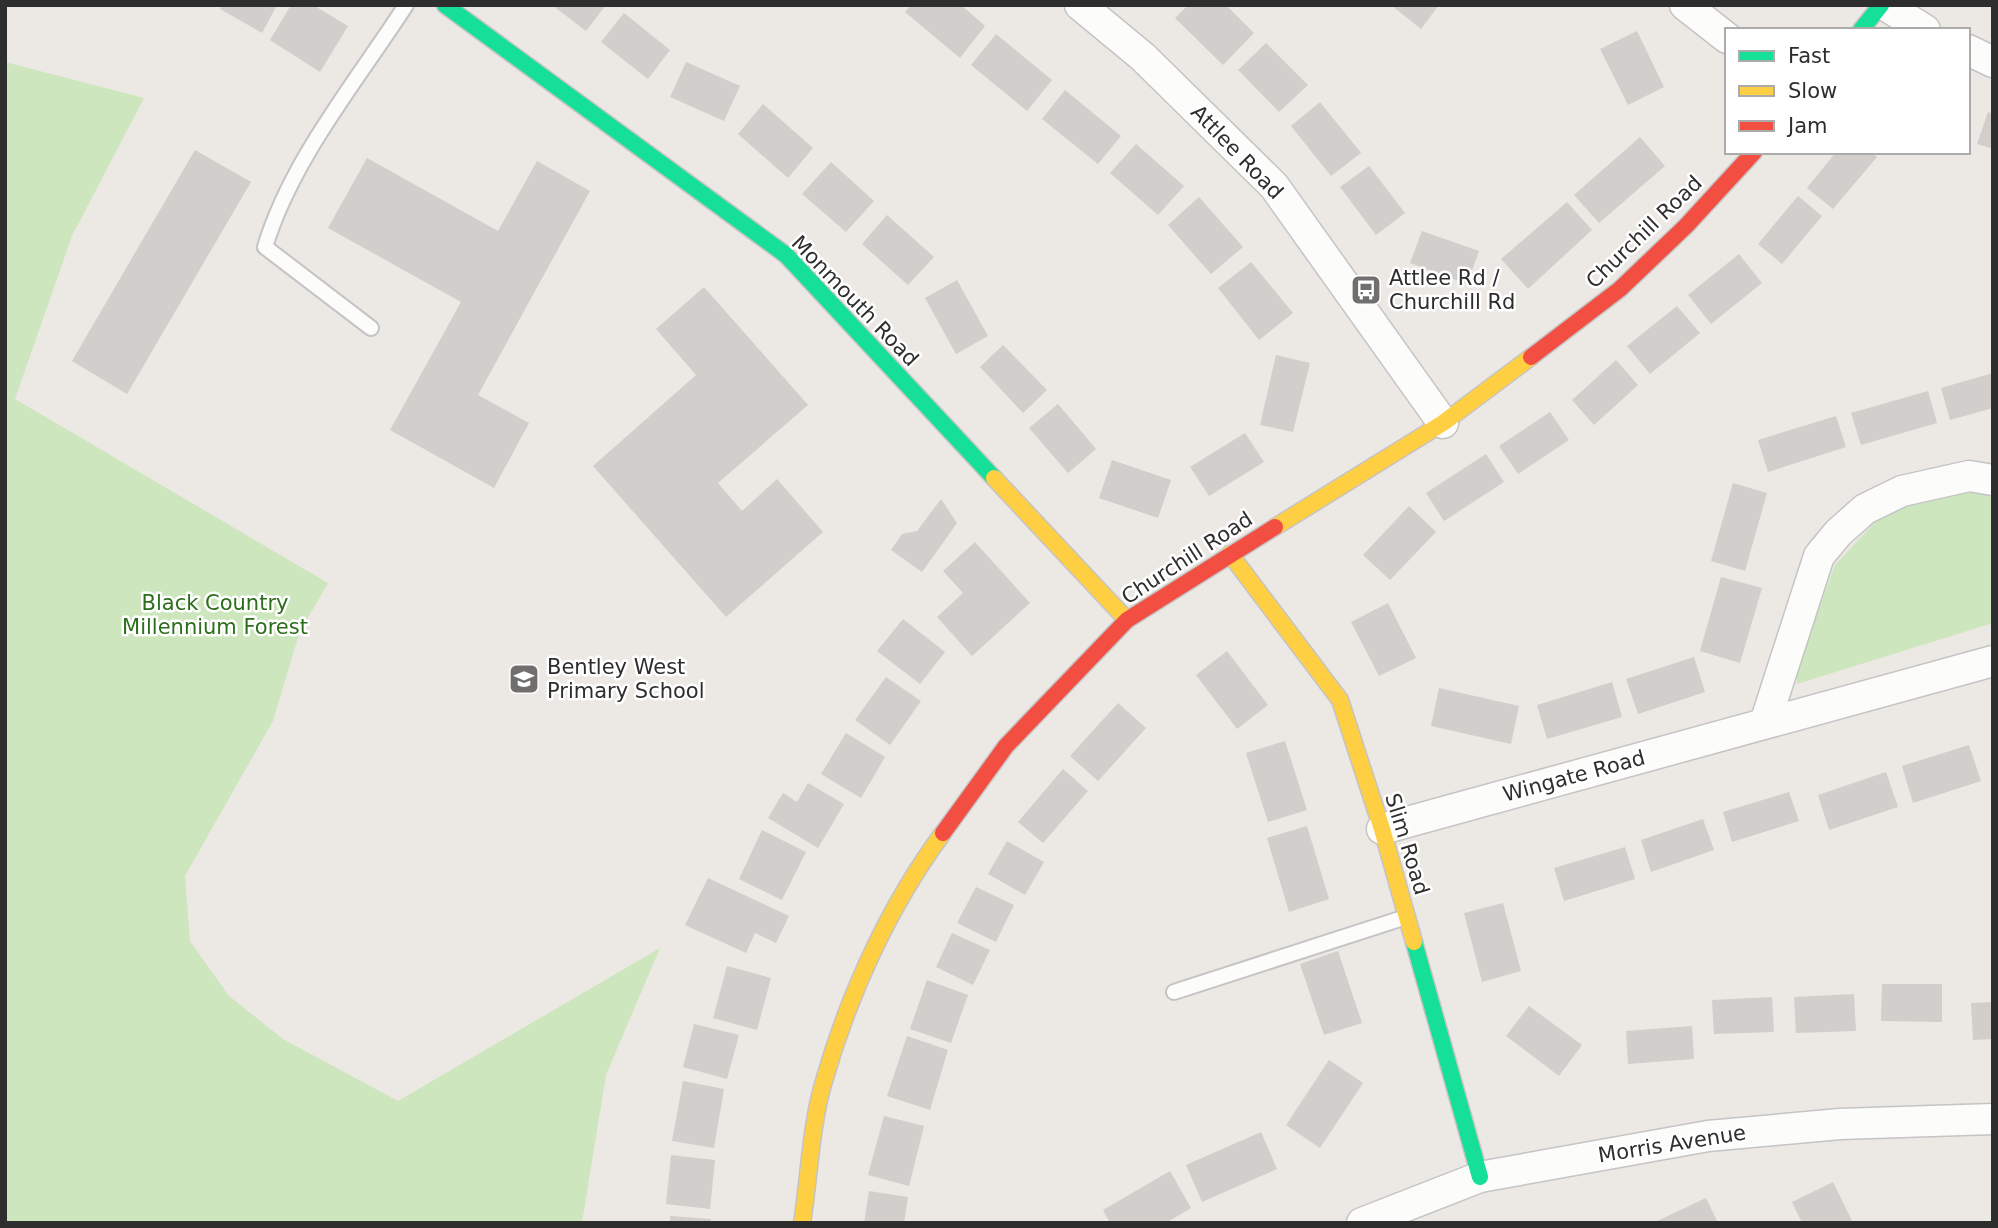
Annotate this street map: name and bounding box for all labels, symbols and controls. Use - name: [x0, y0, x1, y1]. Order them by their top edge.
- legend: [1725, 28, 1970, 154]
- text: Fast: [1788, 44, 1830, 68]
- text: Slow: [1788, 79, 1837, 103]
- street label: Attlee Road: [1186, 100, 1288, 204]
- text: Jam: [1786, 114, 1828, 138]
- street label: Churchill Road: [1581, 171, 1707, 293]
- street label: Monmouth Road: [787, 231, 923, 371]
- place label: Attlee Rd / Churchill Rd: [1389, 266, 1515, 314]
- bus stop icon: Attlee Rd / Churchill Rd: [1349, 273, 1383, 307]
- street label: Churchill Road: [1117, 507, 1257, 609]
- park label: Black Country Millennium Forest: [122, 591, 308, 639]
- place label: Bentley West Primary School: [547, 655, 705, 703]
- school or university icon: Bentley West Primary School: [507, 662, 541, 696]
- street label: Wingate Road: [1500, 745, 1648, 807]
- street label: Slim Road: [1380, 790, 1434, 898]
- street label: Morris Avenue: [1596, 1120, 1748, 1168]

